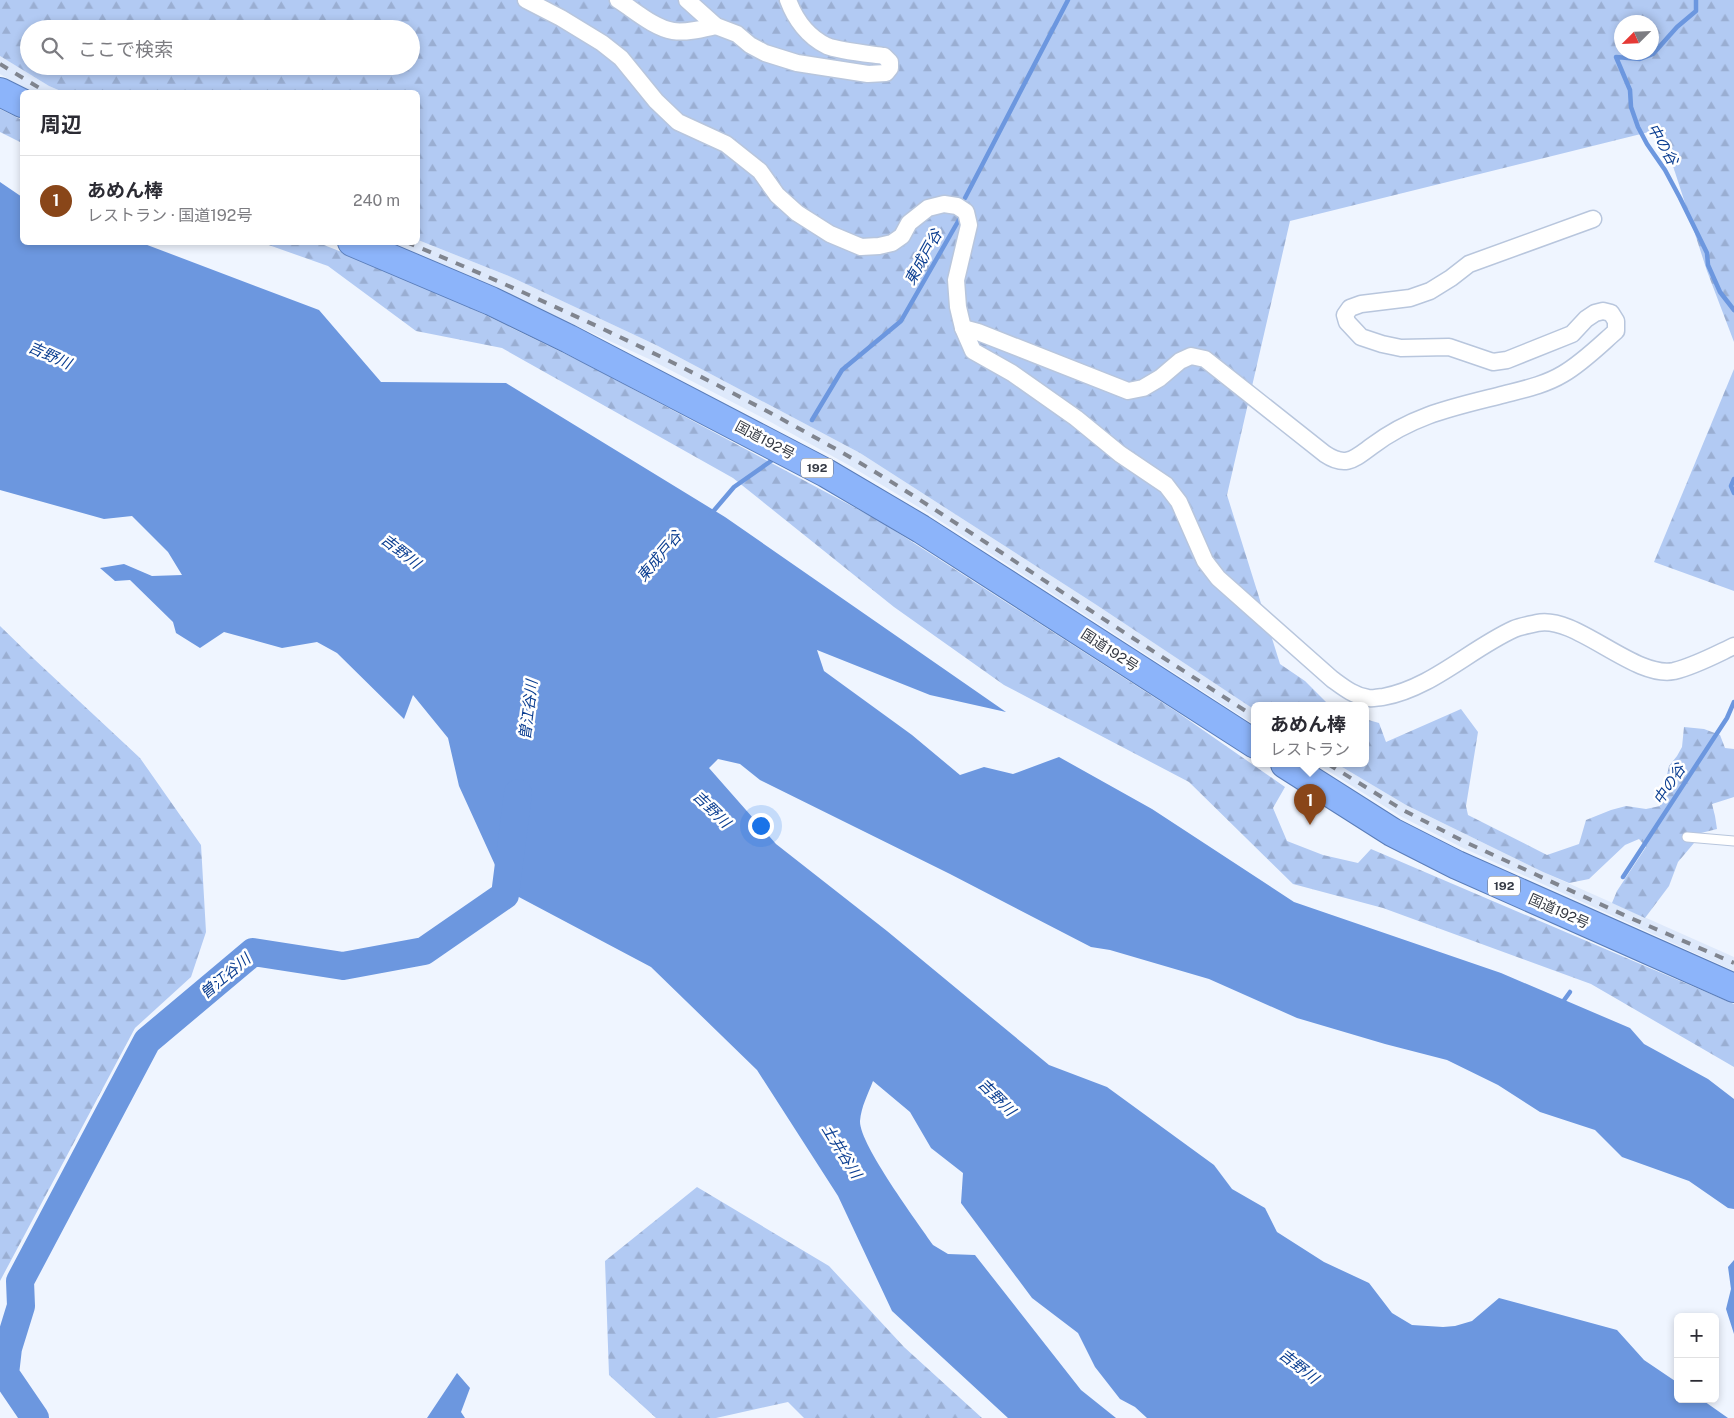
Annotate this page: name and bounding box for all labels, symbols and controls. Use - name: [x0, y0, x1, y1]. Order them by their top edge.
- north arrow: [1614, 15, 1659, 60]
- search box: [20, 20, 420, 75]
- icon: search: [38, 34, 66, 62]
- text: ここで検索: [78, 38, 173, 60]
- text: 周辺: [40, 112, 82, 137]
- water label: 中の谷: [1644, 120, 1683, 169]
- text: あめん棒: [87, 179, 163, 201]
- text: 1: [53, 191, 59, 210]
- text: 240 m: [353, 191, 400, 210]
- text: レストラン · 国道192号: [87, 206, 252, 225]
- water label: 東成戸谷: [901, 225, 946, 287]
- water label: 吉野川: [26, 338, 76, 373]
- street label: 国道192号: [733, 418, 797, 462]
- road number: 192: [801, 458, 833, 478]
- water label: 東成戸谷: [633, 526, 686, 584]
- water label: 吉野川: [378, 530, 426, 573]
- street label: 国道192号: [1078, 626, 1142, 674]
- water label: 曽江谷川: [516, 677, 540, 741]
- popup: [1251, 702, 1369, 767]
- text: あめん棒: [1270, 713, 1346, 735]
- text: レストラン: [1270, 740, 1350, 759]
- water label: 中の谷: [1650, 759, 1689, 808]
- pin: 1: [1294, 784, 1326, 825]
- water label: 吉野川: [690, 787, 736, 832]
- your location: [748, 813, 774, 839]
- road number: 192: [1488, 876, 1520, 896]
- street label: 国道192号: [1526, 891, 1592, 931]
- water label: 曽江谷川: [197, 949, 255, 1002]
- water label: 吉野川: [975, 1075, 1020, 1120]
- water label: 土井谷川: [819, 1121, 866, 1183]
- map controls: [1674, 1313, 1719, 1403]
- button: +: [1674, 1313, 1719, 1358]
- water label: 吉野川: [1276, 1345, 1324, 1388]
- button: −: [1674, 1358, 1719, 1403]

